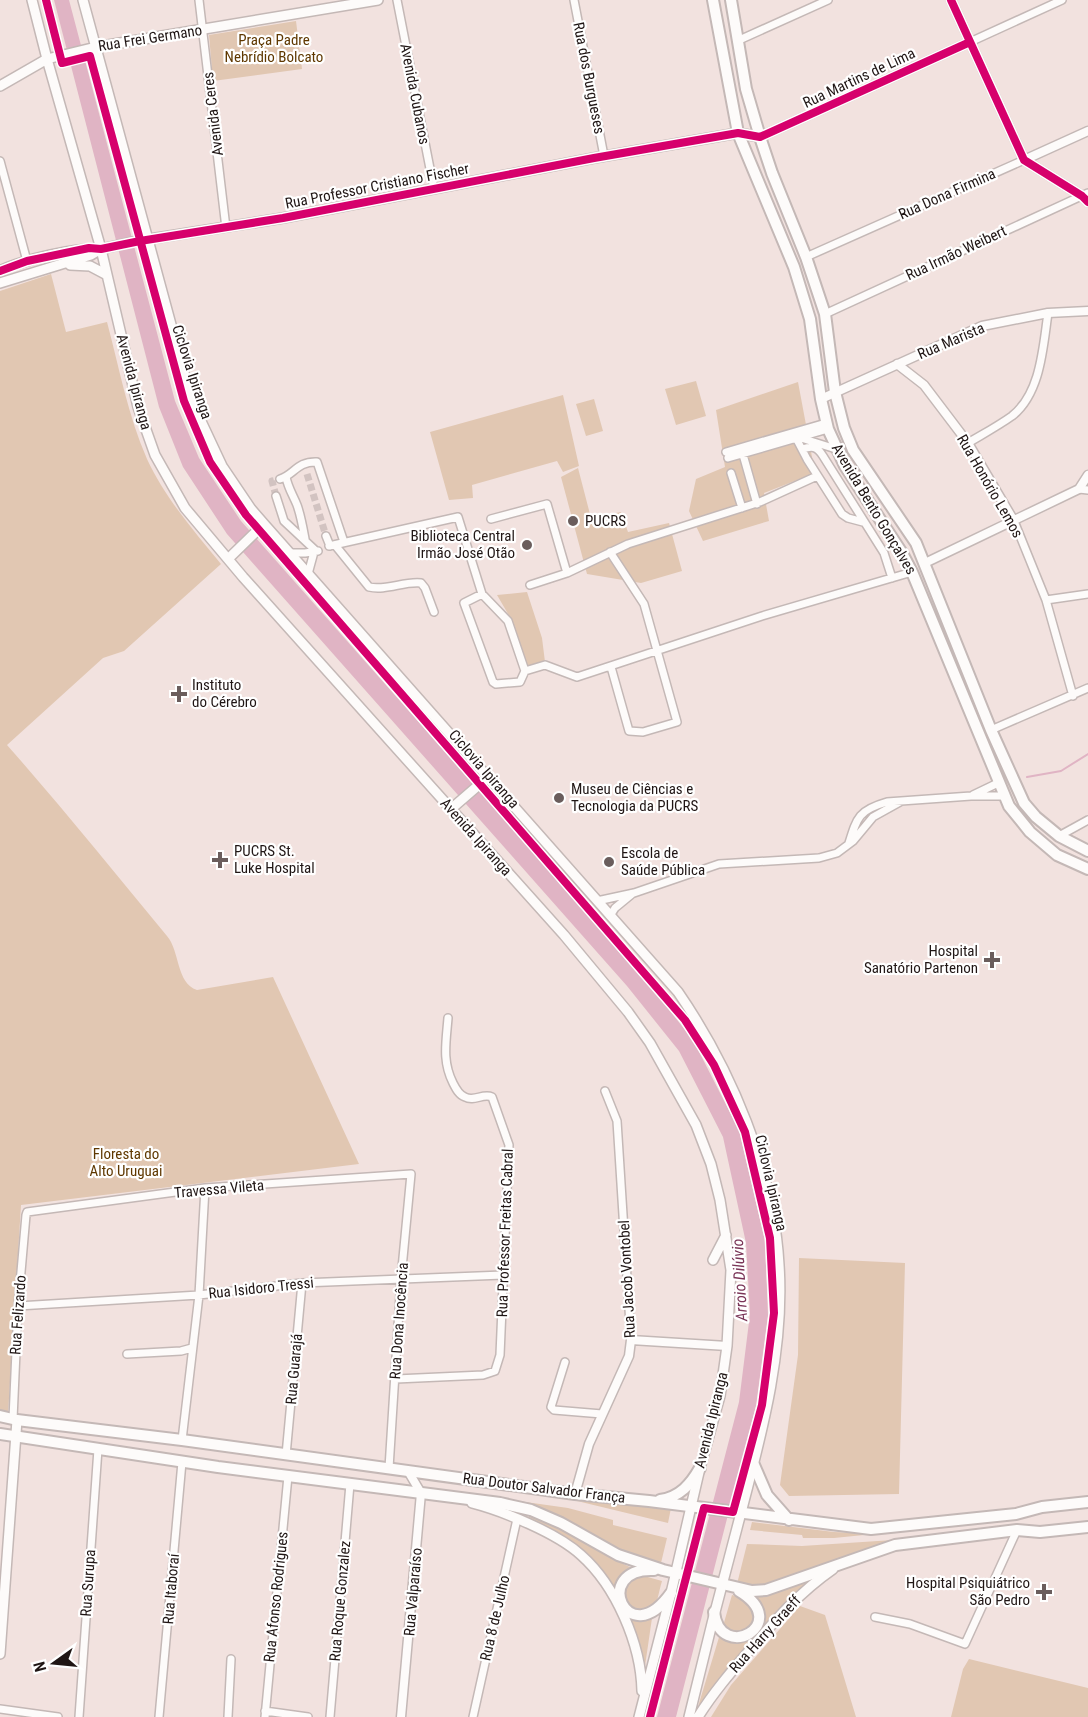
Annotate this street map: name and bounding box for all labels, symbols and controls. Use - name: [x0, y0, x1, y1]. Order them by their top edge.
- street label: Rua Frei Germano: [97, 21, 203, 55]
- street label: Rua dos Burgueses: [569, 21, 609, 136]
- park label: Praça Padre Nebrídio Bolcato: [225, 31, 323, 66]
- street label: Avenida Cubanos: [396, 42, 434, 146]
- street label: Rua Martins de Lima: [800, 44, 918, 112]
- street label: Avenida Ceres: [199, 71, 227, 157]
- street label: Rua Professor Cristiano Fischer: [284, 159, 471, 213]
- street label: Rua Dona Firmina: [896, 165, 998, 223]
- street label: Rua Irmão Weibert: [903, 222, 1009, 284]
- street label: Rua Marista: [915, 319, 987, 363]
- street label: Ciclovia Ipiranga: [168, 323, 216, 421]
- street label: Avenida Ipiranga: [113, 332, 155, 432]
- street label: Rua Honório Lemos: [953, 431, 1027, 541]
- street label: Avenida Bento Gonçalves: [828, 440, 920, 578]
- place label: PUCRS: [585, 512, 626, 530]
- marker: PUCRS: [566, 514, 580, 528]
- place label: Biblioteca Central Irmão José Otão: [410, 527, 515, 562]
- marker: Biblioteca Central Irmão José Otão: [520, 538, 534, 552]
- place label: Instituto do Cérebro: [192, 676, 257, 711]
- marker: Instituto do Cérebro: [170, 685, 188, 703]
- street label: Ciclovia Ipiranga: [445, 726, 523, 812]
- place label: Museu de Ciências e Tecnologia da PUCRS: [571, 780, 699, 815]
- marker: Museu de Ciências e Tecnologia da PUCRS: [552, 791, 566, 805]
- street label: Avenida Ipiranga: [436, 794, 516, 880]
- place label: PUCRS St. Luke Hospital: [234, 842, 315, 877]
- place label: Escola de Saúde Pública: [621, 844, 705, 879]
- marker: PUCRS St. Luke Hospital: [211, 851, 229, 869]
- marker: Escola de Saúde Pública: [602, 855, 616, 869]
- place label: Hospital Sanatório Partenon: [864, 942, 978, 977]
- marker: Hospital Sanatório Partenon: [983, 951, 1001, 969]
- street label: Ciclovia Ipiranga: [751, 1133, 791, 1233]
- park label: Floresta do Alto Uruguai: [90, 1145, 162, 1180]
- street label: Rua Professor Freitas Cabral: [493, 1148, 517, 1318]
- street label: Travessa Vileta: [173, 1176, 265, 1202]
- street label: Rua Jacob Vontobel: [615, 1220, 639, 1338]
- water label: Arroio Dilúvio: [728, 1238, 751, 1323]
- street label: Rua Dona Inocência: [386, 1262, 412, 1380]
- street label: Rua Felizardo: [6, 1274, 30, 1356]
- street label: Rua Isidoro Tressi: [207, 1274, 315, 1302]
- street label: Rua Guarajá: [282, 1333, 306, 1405]
- street label: Avenida Ipiranga: [690, 1370, 732, 1470]
- street label: Rua Doutor Salvador França: [462, 1469, 626, 1507]
- street label: Rua Afonso Rodrigues: [260, 1531, 292, 1663]
- street label: Rua Roque Gonzalez: [326, 1540, 354, 1662]
- street label: Rua Valparaíso: [400, 1547, 426, 1637]
- street label: Rua Surupa: [77, 1549, 99, 1617]
- street label: Rua Itaboraí: [159, 1551, 183, 1625]
- street label: Rua 8 de Julho: [476, 1573, 514, 1663]
- place label: Hospital Psiquiátrico São Pedro: [906, 1574, 1030, 1609]
- marker: Hospital Psiquiátrico São Pedro: [1035, 1583, 1053, 1601]
- street label: Rua Harry Graeff: [725, 1591, 805, 1676]
- north arrow: [24, 1633, 84, 1693]
- text: N: [30, 1660, 50, 1674]

